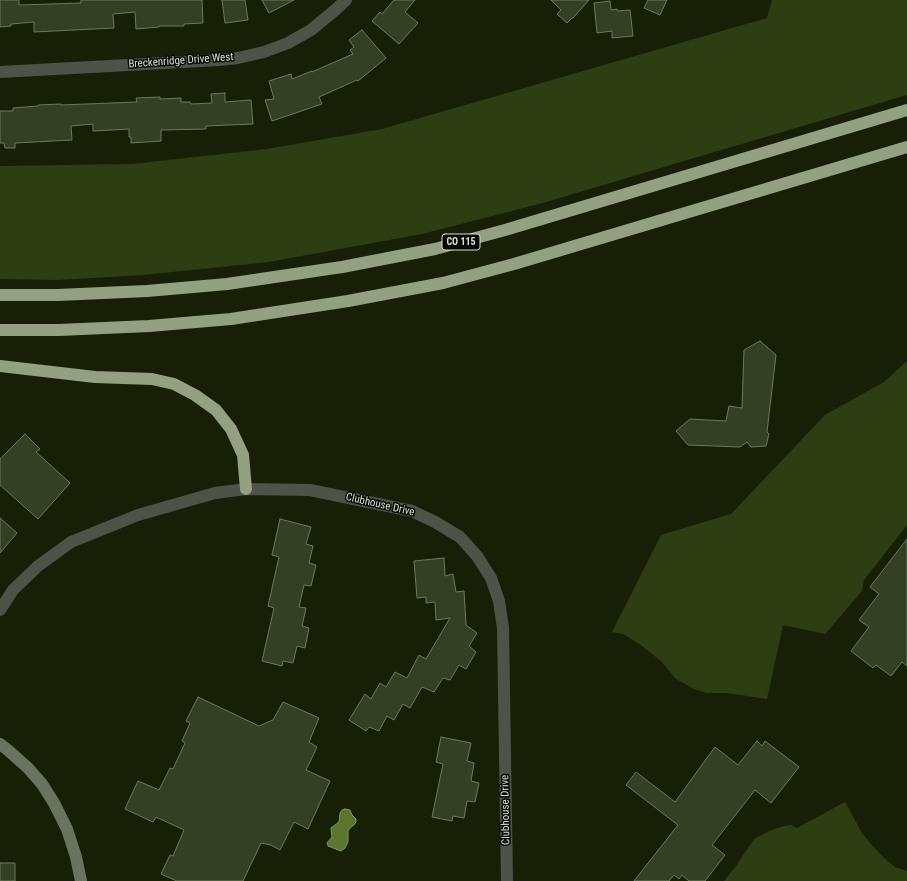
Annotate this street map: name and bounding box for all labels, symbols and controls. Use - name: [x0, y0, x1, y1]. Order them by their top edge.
- street label: Breckenridge Drive West: [128, 51, 234, 71]
- road number: CO 115: [442, 234, 480, 250]
- street label: Clubhouse Drive: [344, 491, 416, 519]
- street label: Clubhouse Drive: [499, 775, 513, 845]

